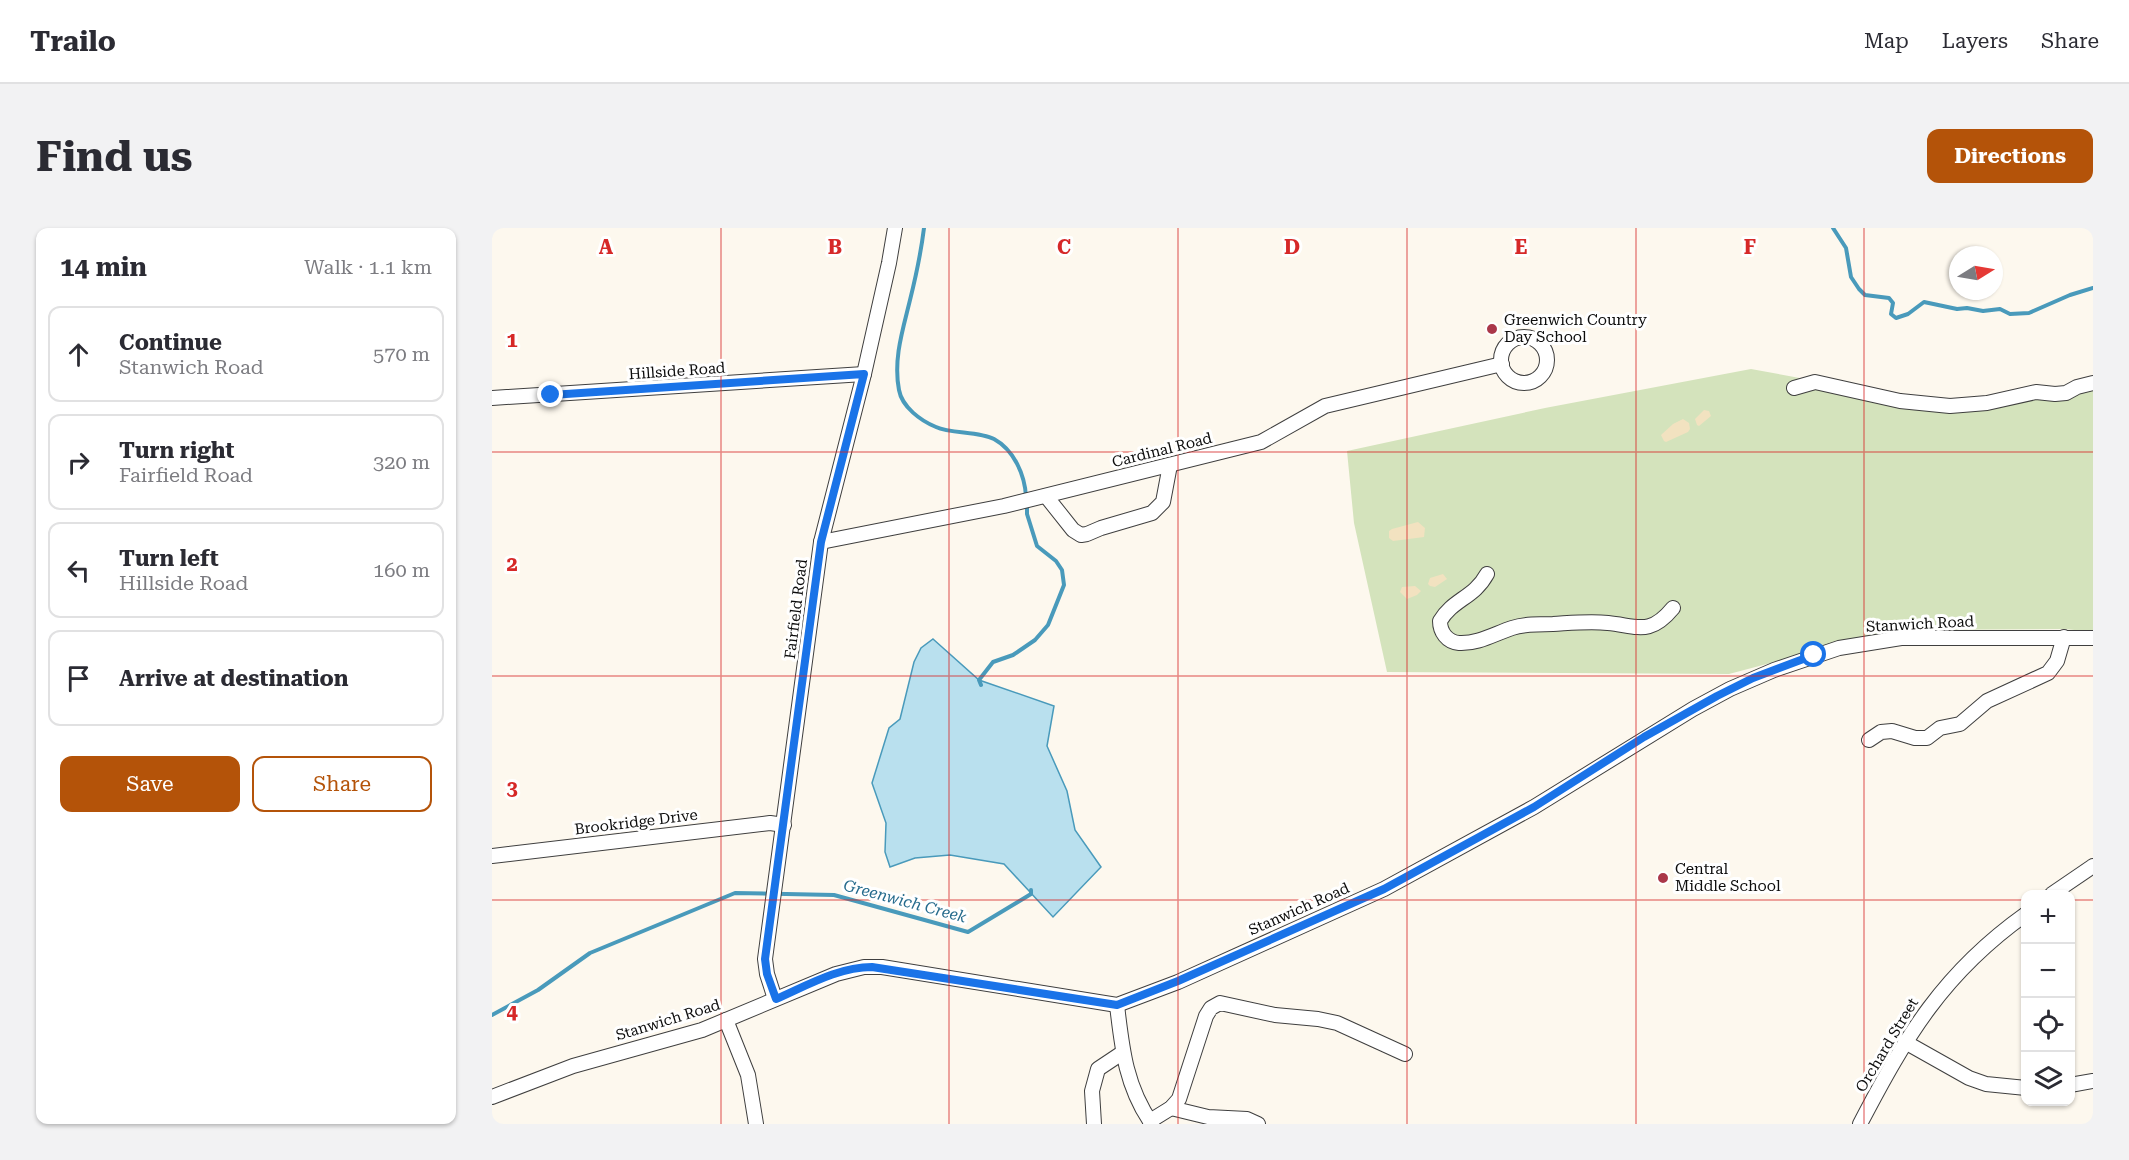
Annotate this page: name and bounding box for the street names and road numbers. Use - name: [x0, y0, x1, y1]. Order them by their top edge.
- street label: Hillside Road: [628, 359, 726, 383]
- street label: Cardinal Road: [1110, 429, 1214, 471]
- street label: Fairfield Road: [781, 558, 811, 660]
- street label: Stanwich Road: [1865, 612, 1975, 636]
- street label: Brookridge Drive: [573, 806, 699, 838]
- street label: Stanwich Road: [1246, 879, 1353, 939]
- street label: Orchard Street: [1852, 994, 1922, 1095]
- street label: Stanwich Road: [614, 995, 723, 1044]

